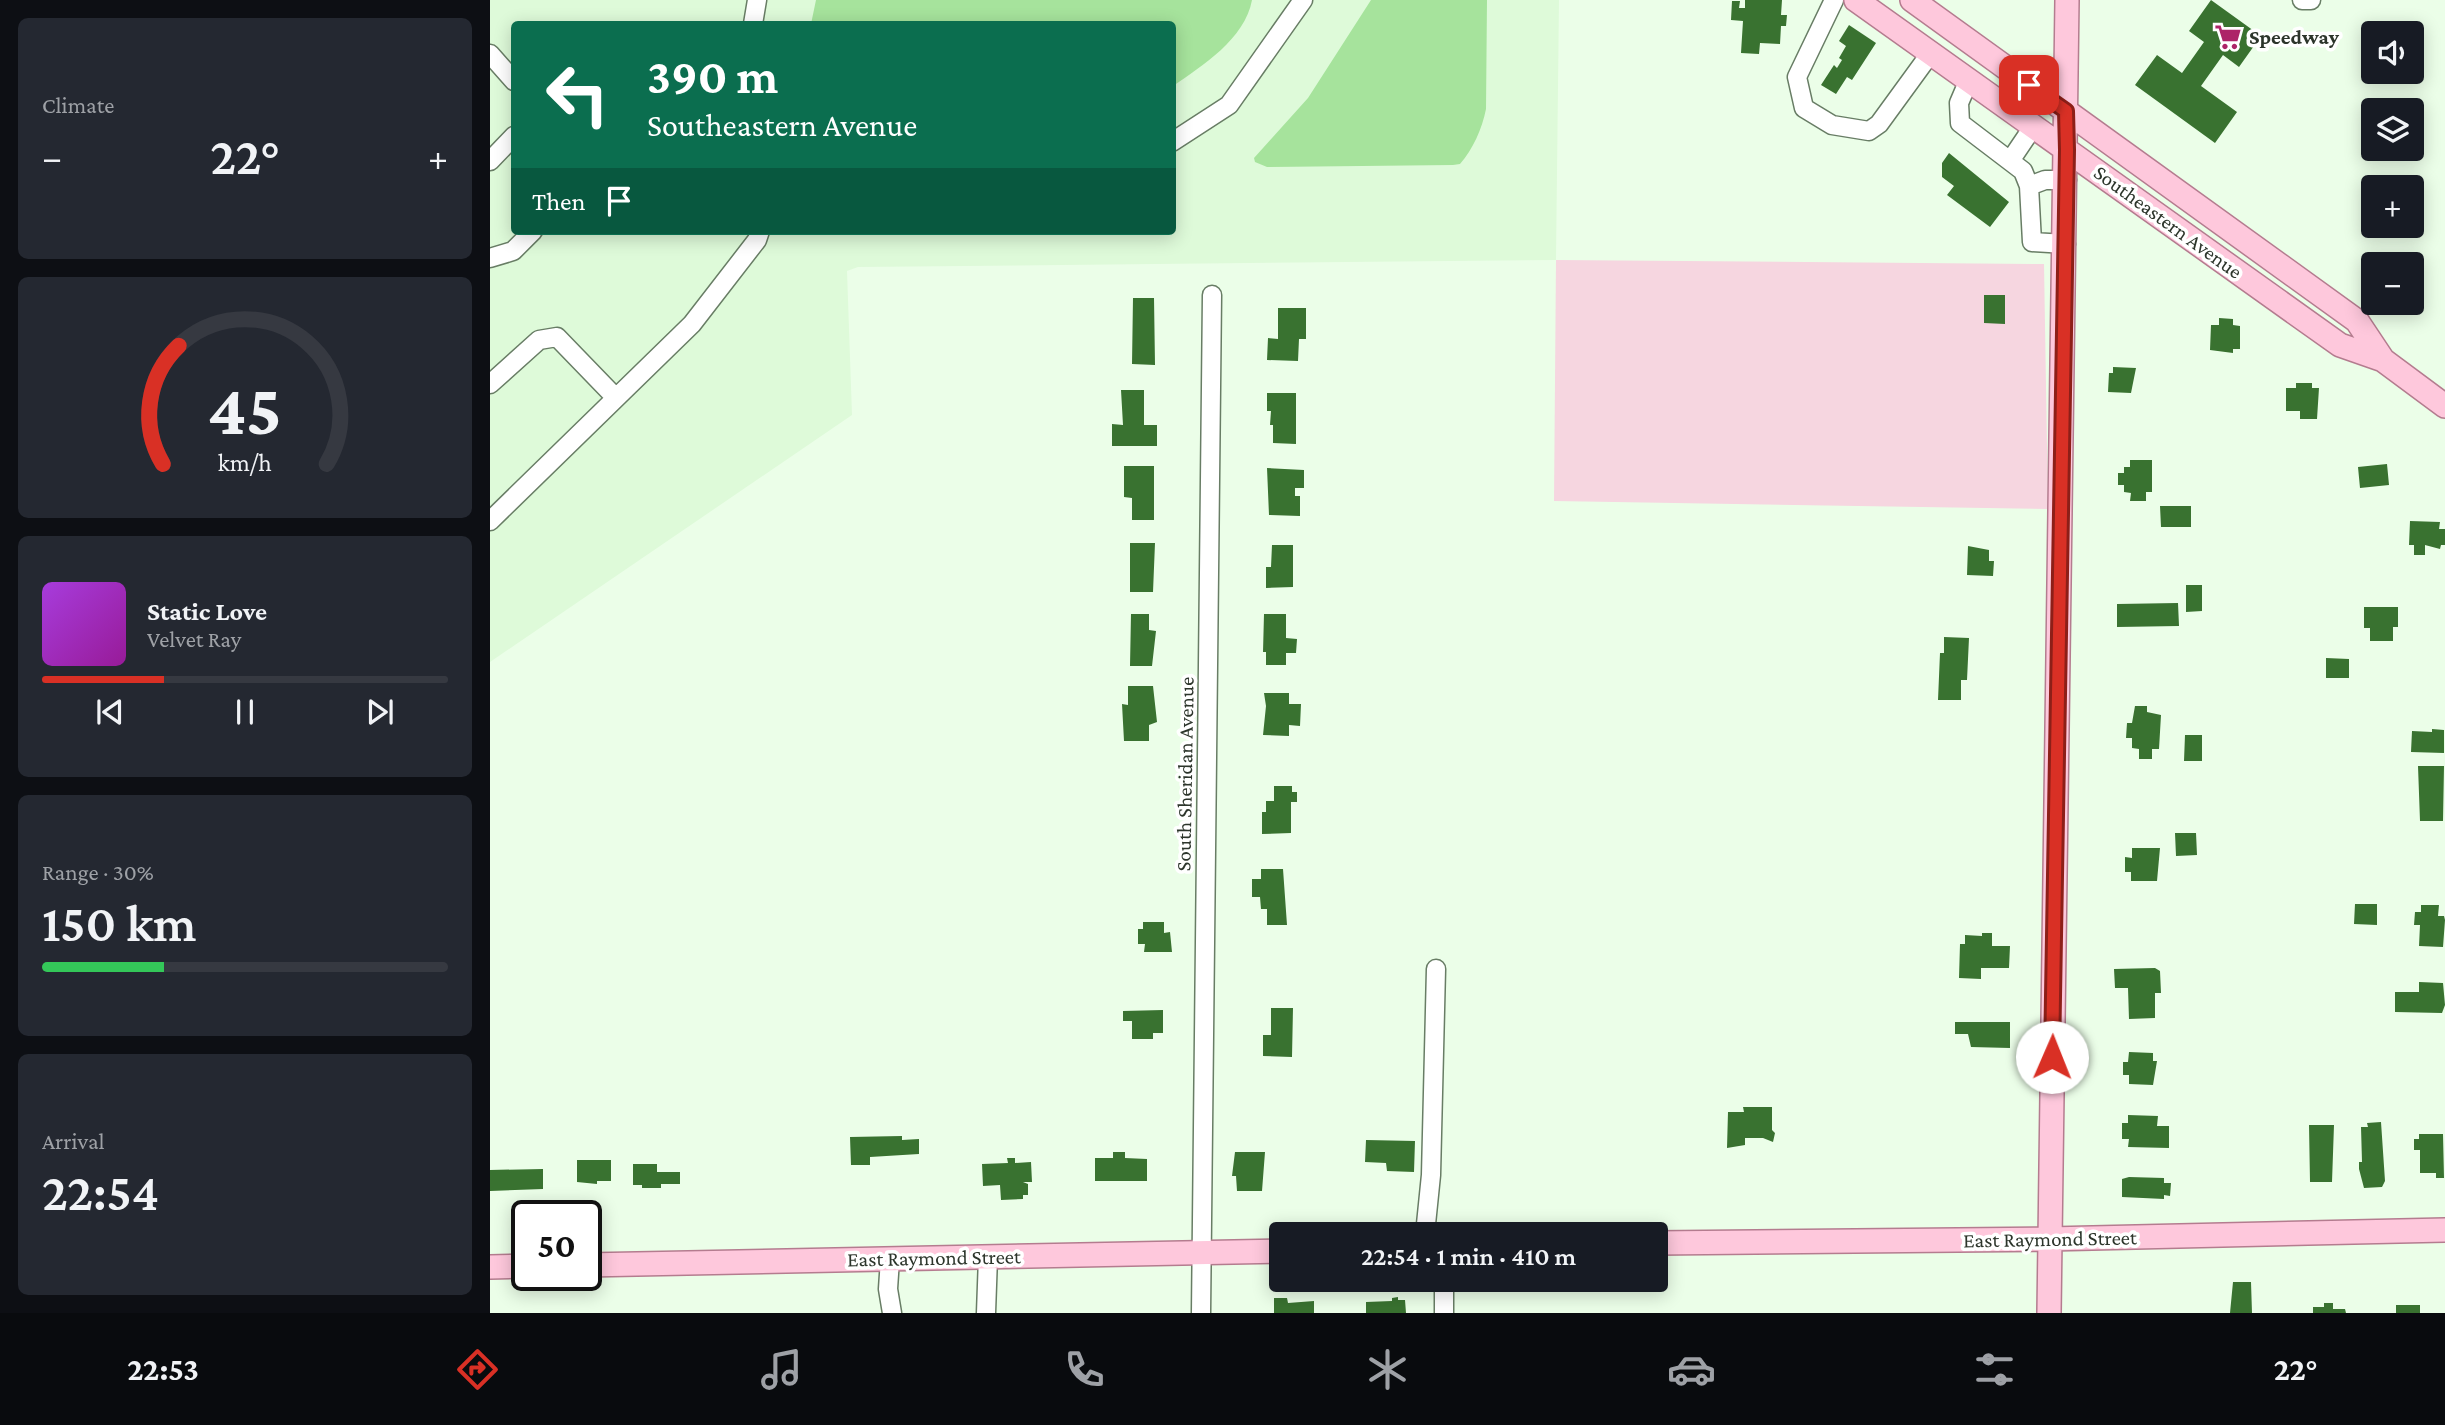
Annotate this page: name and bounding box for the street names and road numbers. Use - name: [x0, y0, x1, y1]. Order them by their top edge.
- street label: Southeastern Avenue: [2089, 160, 2247, 284]
- street label: South Sheridan Avenue: [1171, 676, 1199, 872]
- street label: East Raymond Street: [1963, 1225, 2138, 1253]
- street label: East Raymond Street: [847, 1244, 1022, 1272]

